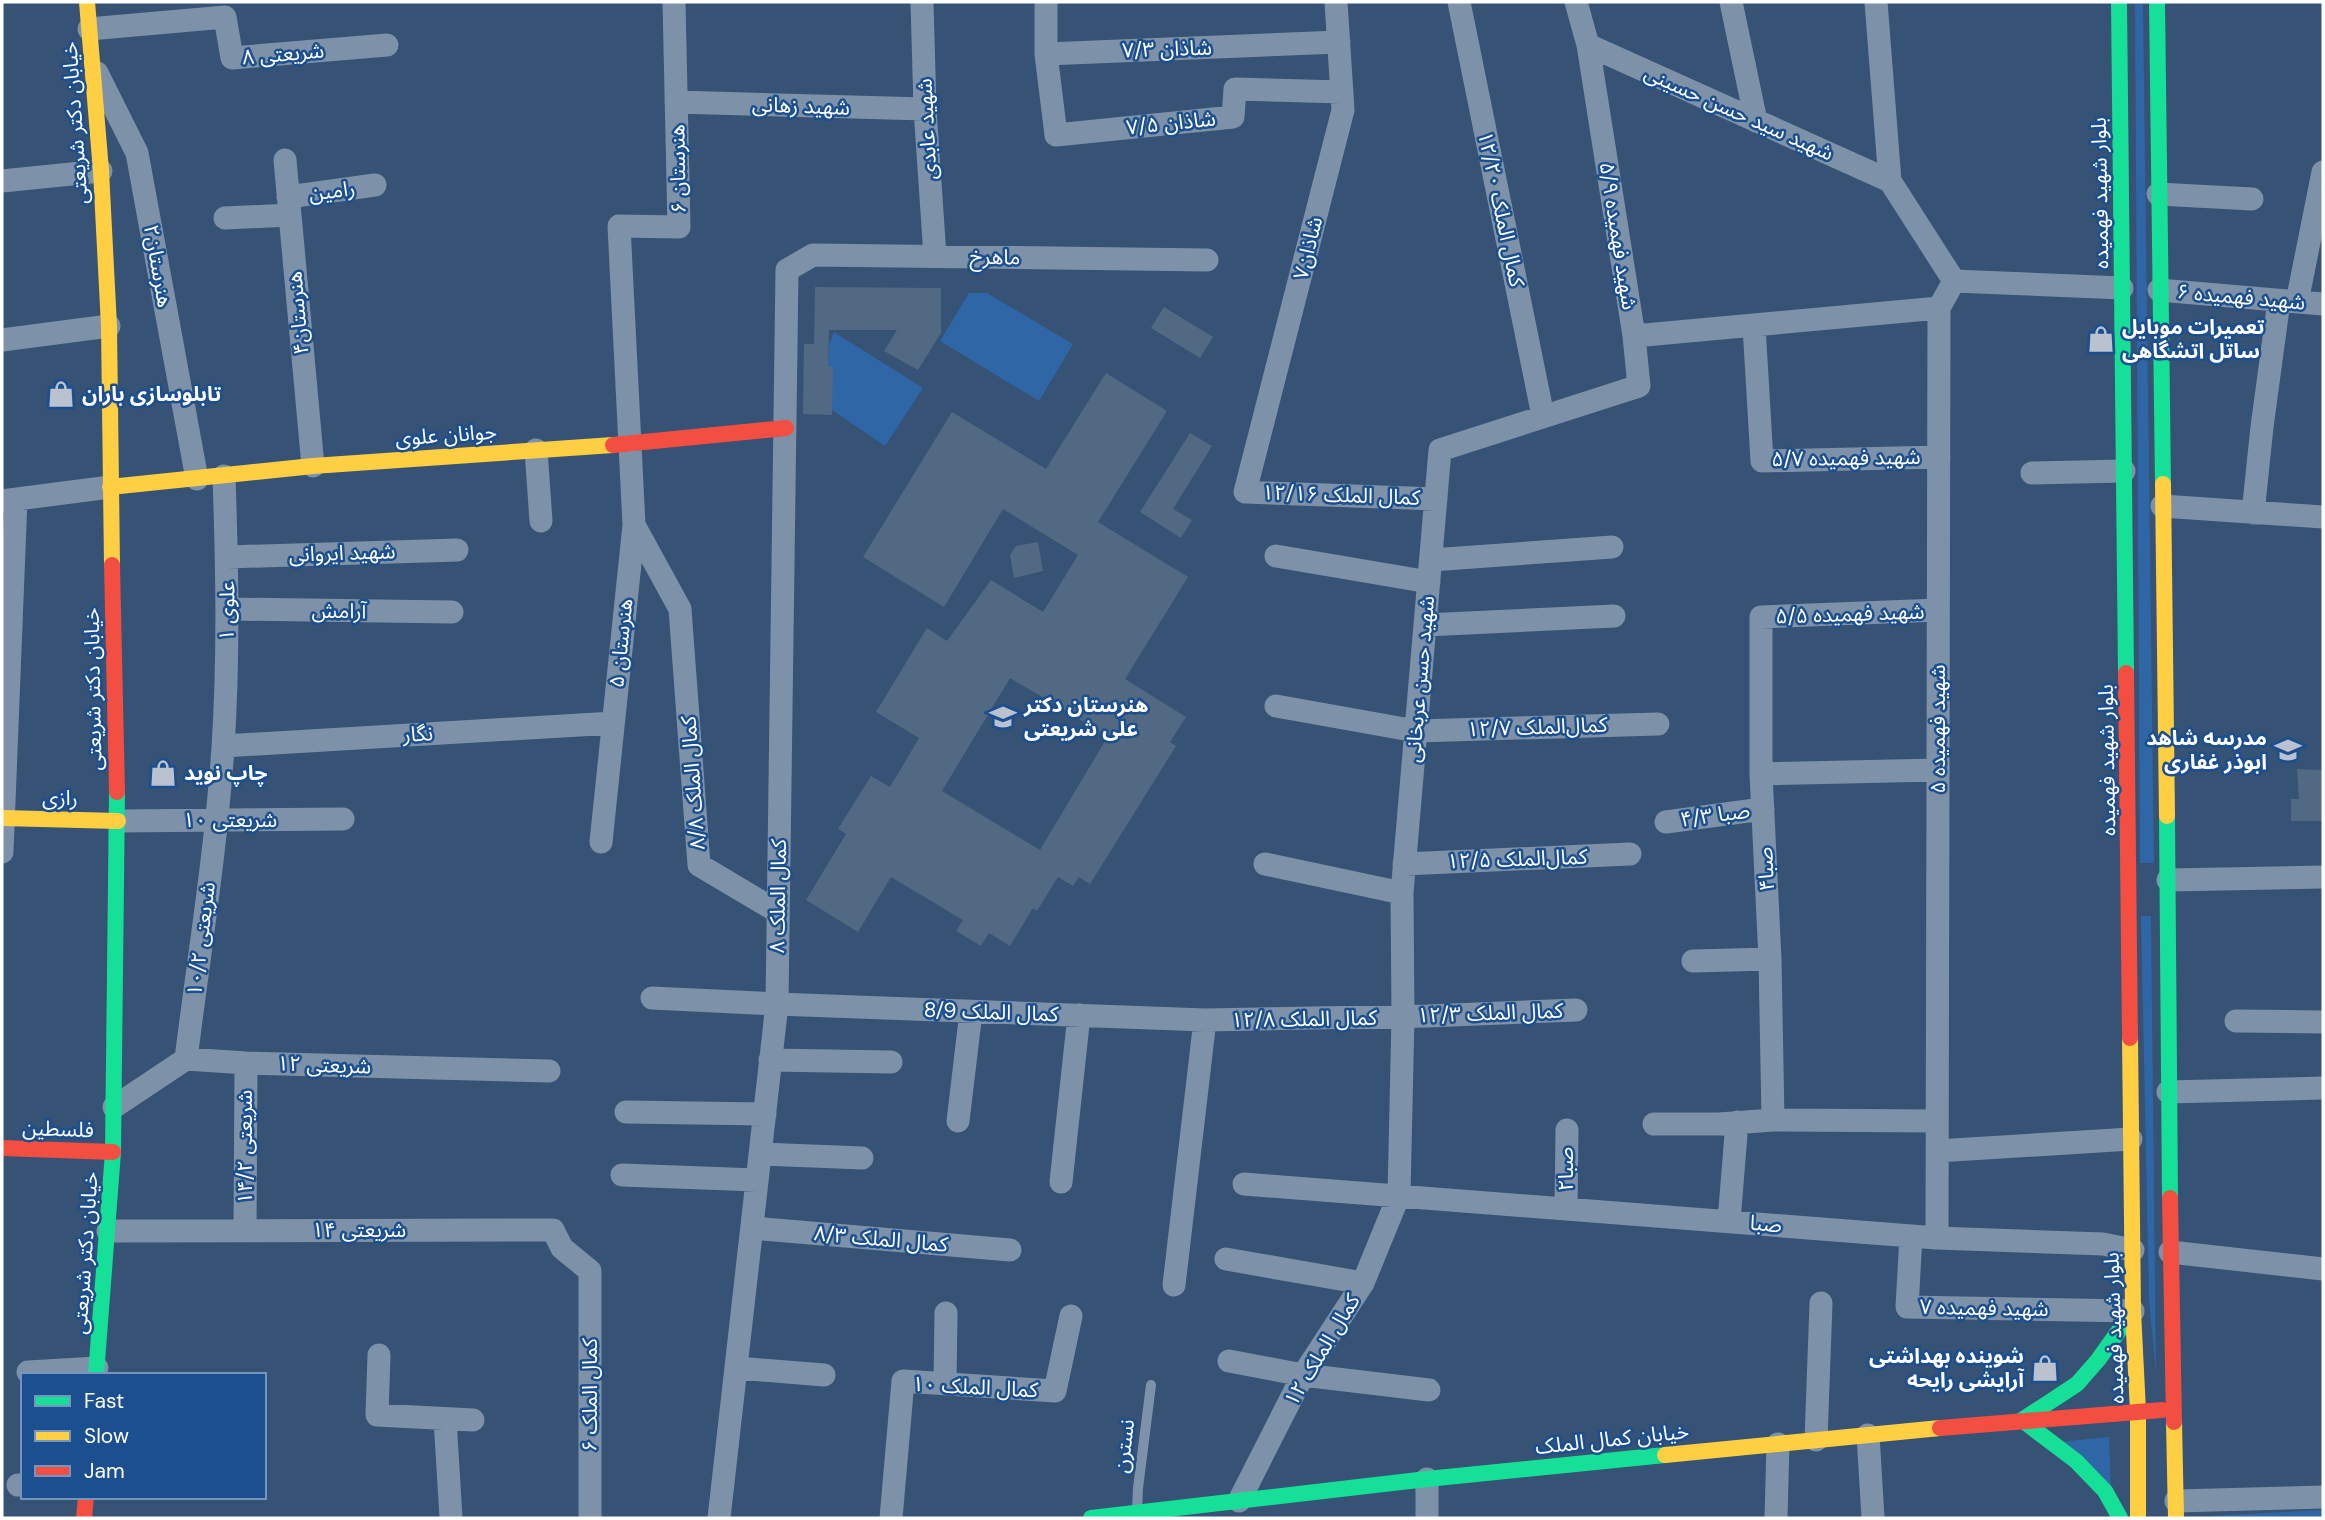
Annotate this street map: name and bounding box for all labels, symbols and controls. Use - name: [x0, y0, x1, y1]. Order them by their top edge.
- street label: شاذان ۷/۳: [1122, 33, 1212, 65]
- street label: شریعتی ۸: [241, 36, 325, 72]
- street label: خیابان دکتر شریعتی: [55, 41, 95, 205]
- street label: شهید سید حسن حسینی: [1640, 59, 1838, 167]
- street label: شهید عابدی: [910, 78, 944, 180]
- street label: شهید زهانی: [752, 90, 850, 122]
- street label: شاذان ۷/۵: [1125, 104, 1217, 142]
- street label: بلوار شهید فهمیده: [2085, 117, 2115, 269]
- street label: هنرستان ۶: [663, 124, 693, 214]
- street label: کمال الملک ۱۲/۲۰: [1471, 129, 1531, 290]
- street label: شهید فهمیده ۵/۹: [1592, 160, 1644, 312]
- street label: رامین: [307, 174, 357, 208]
- street label: شاذان۷: [1287, 214, 1329, 282]
- street label: هنرستان۲: [137, 222, 179, 310]
- street label: ماهرخ: [969, 243, 1021, 272]
- street label: هنرستان۴: [280, 270, 316, 356]
- street label: شهید فهمیده ۶: [2176, 277, 2306, 317]
- place label: تعمیرات موبایل ساتل اتشگاهی: [2122, 313, 2265, 365]
- shop icon: تعمیرات موبایل ساتل اتشگاهی: [2086, 324, 2116, 354]
- shop icon: تابلوسازی باران: [46, 379, 76, 409]
- place label: تابلوسازی باران: [82, 380, 222, 408]
- street label: جوانان علوی: [394, 417, 498, 453]
- street label: شهید فهمیده ۵/۷: [1771, 443, 1921, 473]
- street label: کمال الملک ۱۲/۱۶: [1261, 478, 1421, 512]
- street label: شهید ایروانی: [288, 537, 396, 569]
- street label: علوی ۱: [212, 581, 242, 641]
- street label: شهید حسن عربخانی: [1399, 594, 1441, 764]
- street label: آرامش: [311, 597, 367, 625]
- street label: هنرستان ۵: [602, 597, 640, 689]
- street label: شهید فهمیده ۵/۵: [1775, 597, 1925, 631]
- street label: خیابان دکتر شریعتی: [78, 607, 108, 771]
- street label: شهید فهمیده ۵: [1924, 665, 1952, 794]
- street label: بلوار شهید فهمیده: [2092, 684, 2122, 836]
- place label: هنرستان دکتر علی شریعتی: [1023, 691, 1149, 743]
- school or university icon: هنرستان دکتر علی شریعتی: [988, 702, 1018, 732]
- street label: کمال‌الملک ۱۲/۷: [1466, 711, 1608, 743]
- street label: کمال الملک ۸/۸: [674, 715, 712, 851]
- street label: نگار: [401, 719, 434, 749]
- place label: مدرسه شاهد ابوذر غفاری: [2146, 724, 2267, 776]
- school or university icon: مدرسه شاهد ابوذر غفاری: [2273, 735, 2303, 765]
- shop icon: چاپ نوید: [148, 758, 178, 788]
- place label: چاپ نوید: [184, 759, 268, 787]
- street label: رازی: [42, 784, 78, 812]
- street label: صبا ۴/۳: [1678, 796, 1752, 834]
- street label: شریعتی ۱۰: [183, 806, 277, 834]
- street label: کمال الملک ۸: [763, 838, 793, 953]
- street label: کمال‌الملک ۱۲/۵: [1446, 843, 1588, 875]
- street label: صبا۴: [1751, 846, 1781, 892]
- street label: شریعتی ۱۰/۲: [180, 880, 222, 998]
- street label: کمال الملک 8/9: [923, 996, 1059, 1028]
- street label: کمال الملک ۱۲/۳: [1416, 996, 1564, 1030]
- street label: کمال الملک ۱۲/۸: [1231, 1004, 1378, 1034]
- street label: شریعتی ۱۲: [276, 1049, 372, 1081]
- street label: شریعتی ۱۴/۲: [231, 1090, 259, 1204]
- street label: فلسطین: [22, 1114, 94, 1144]
- street label: صبا۲: [1552, 1147, 1580, 1191]
- street label: خیابان دکتر شریعتی: [65, 1171, 105, 1335]
- street label: صبا: [1749, 1209, 1783, 1239]
- street label: شریعتی ۱۴: [312, 1216, 406, 1244]
- street label: کمال الملک ۸/۳: [813, 1219, 949, 1259]
- street label: بلوار شهید فهمیده: [2097, 1252, 2131, 1404]
- street label: کمال الملک ۱۲: [1278, 1288, 1367, 1411]
- street label: شهید فهمیده ۷: [1919, 1293, 2049, 1323]
- street label: کمال الملک ۶: [576, 1338, 604, 1452]
- place label: شوینده بهداشتی آرایشی رایحه: [1869, 1342, 2025, 1394]
- shop icon: شوینده بهداشتی آرایشی رایحه: [2030, 1353, 2060, 1383]
- street label: کمال الملک ۱۰: [911, 1370, 1039, 1404]
- legend: [21, 1373, 266, 1499]
- text: Fast: [84, 1387, 124, 1415]
- street label: نسترن: [1107, 1417, 1141, 1475]
- street label: خیابان کمال الملک: [1534, 1417, 1690, 1461]
- text: Slow: [84, 1422, 129, 1450]
- text: Jam: [84, 1457, 125, 1485]

